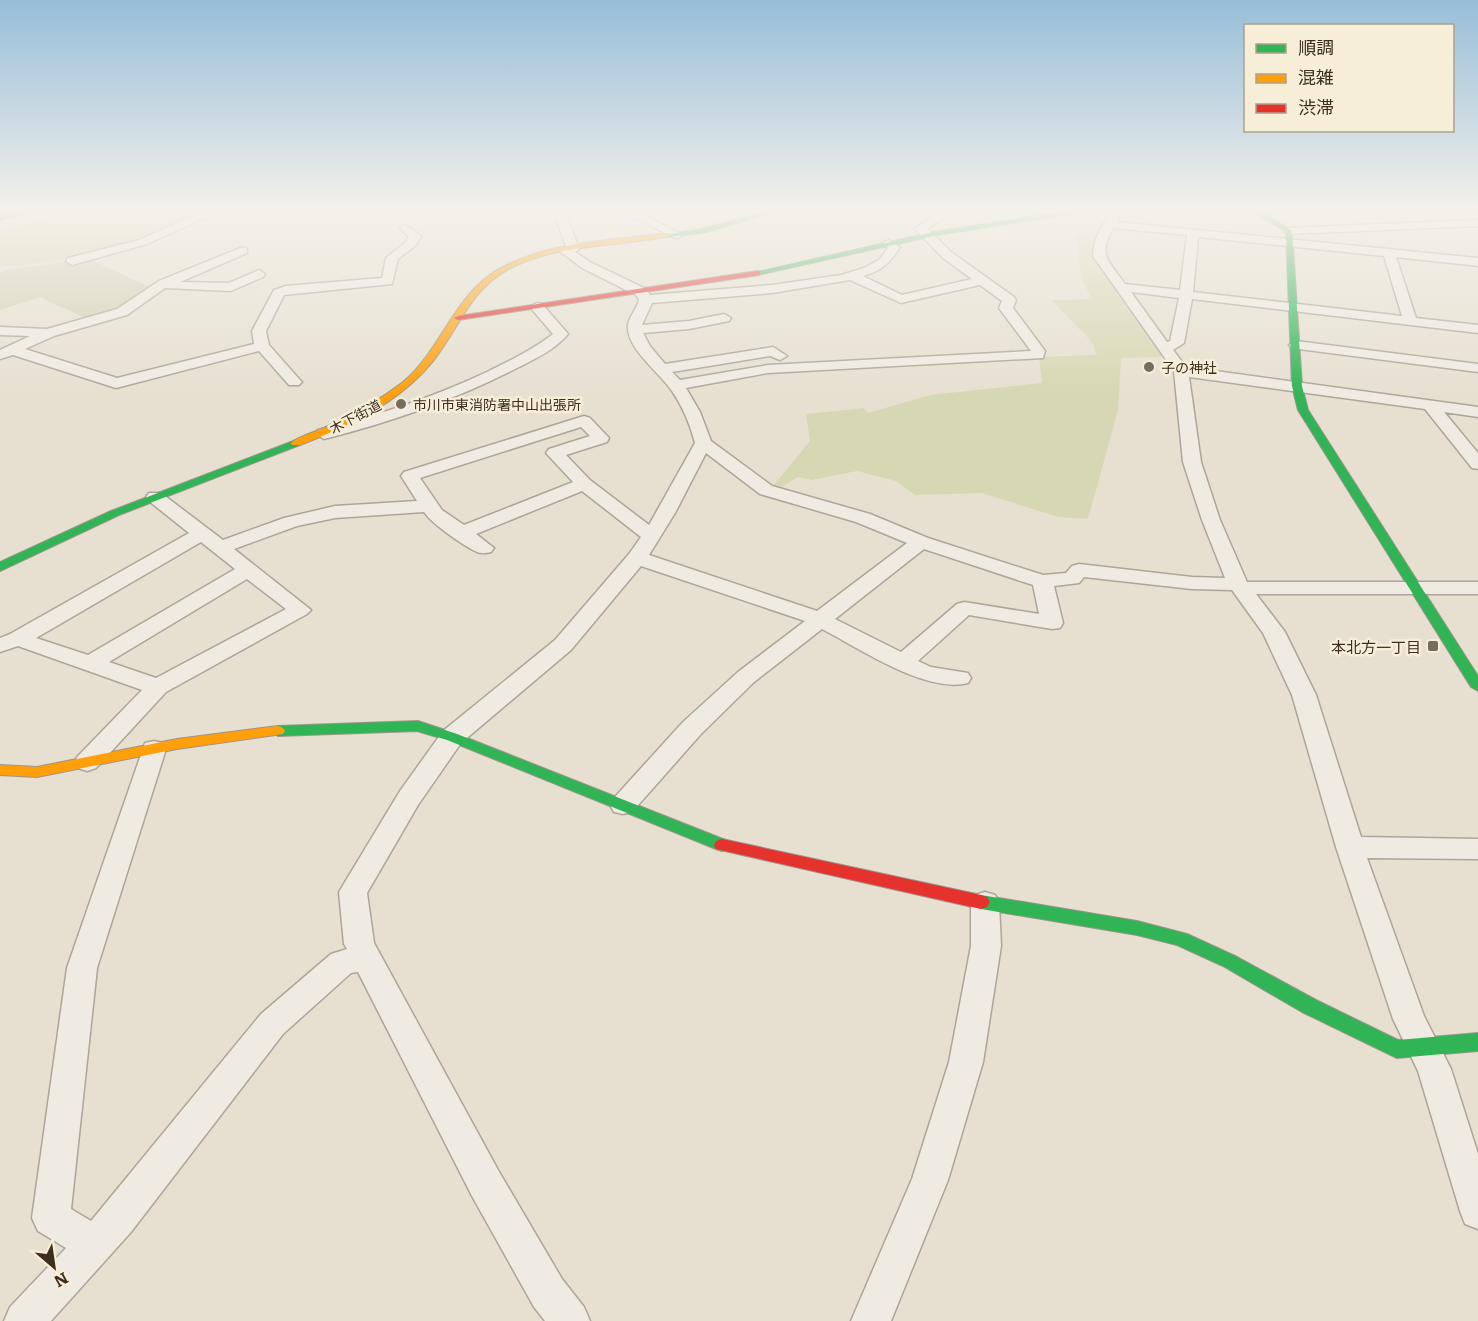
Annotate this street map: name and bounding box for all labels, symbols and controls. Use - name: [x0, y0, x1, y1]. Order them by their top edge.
- legend: [1244, 24, 1454, 132]
- text: 順調: [1298, 33, 1334, 60]
- text: 混雑: [1298, 63, 1334, 90]
- text: 渋滞: [1298, 93, 1334, 120]
- place label: 子の神社: [1161, 357, 1217, 377]
- marker: 子の神社: [1142, 360, 1156, 374]
- street label: 木下街道: [326, 394, 384, 438]
- place label: 市川市東消防署中山出張所: [413, 394, 581, 414]
- marker: 市川市東消防署中山出張所: [394, 397, 408, 411]
- place label: 本北方一丁目: [1331, 635, 1421, 658]
- marker: 本北方一丁目: [1426, 639, 1440, 653]
- north arrow: [24, 1237, 84, 1297]
- text: N: [50, 1267, 73, 1295]

